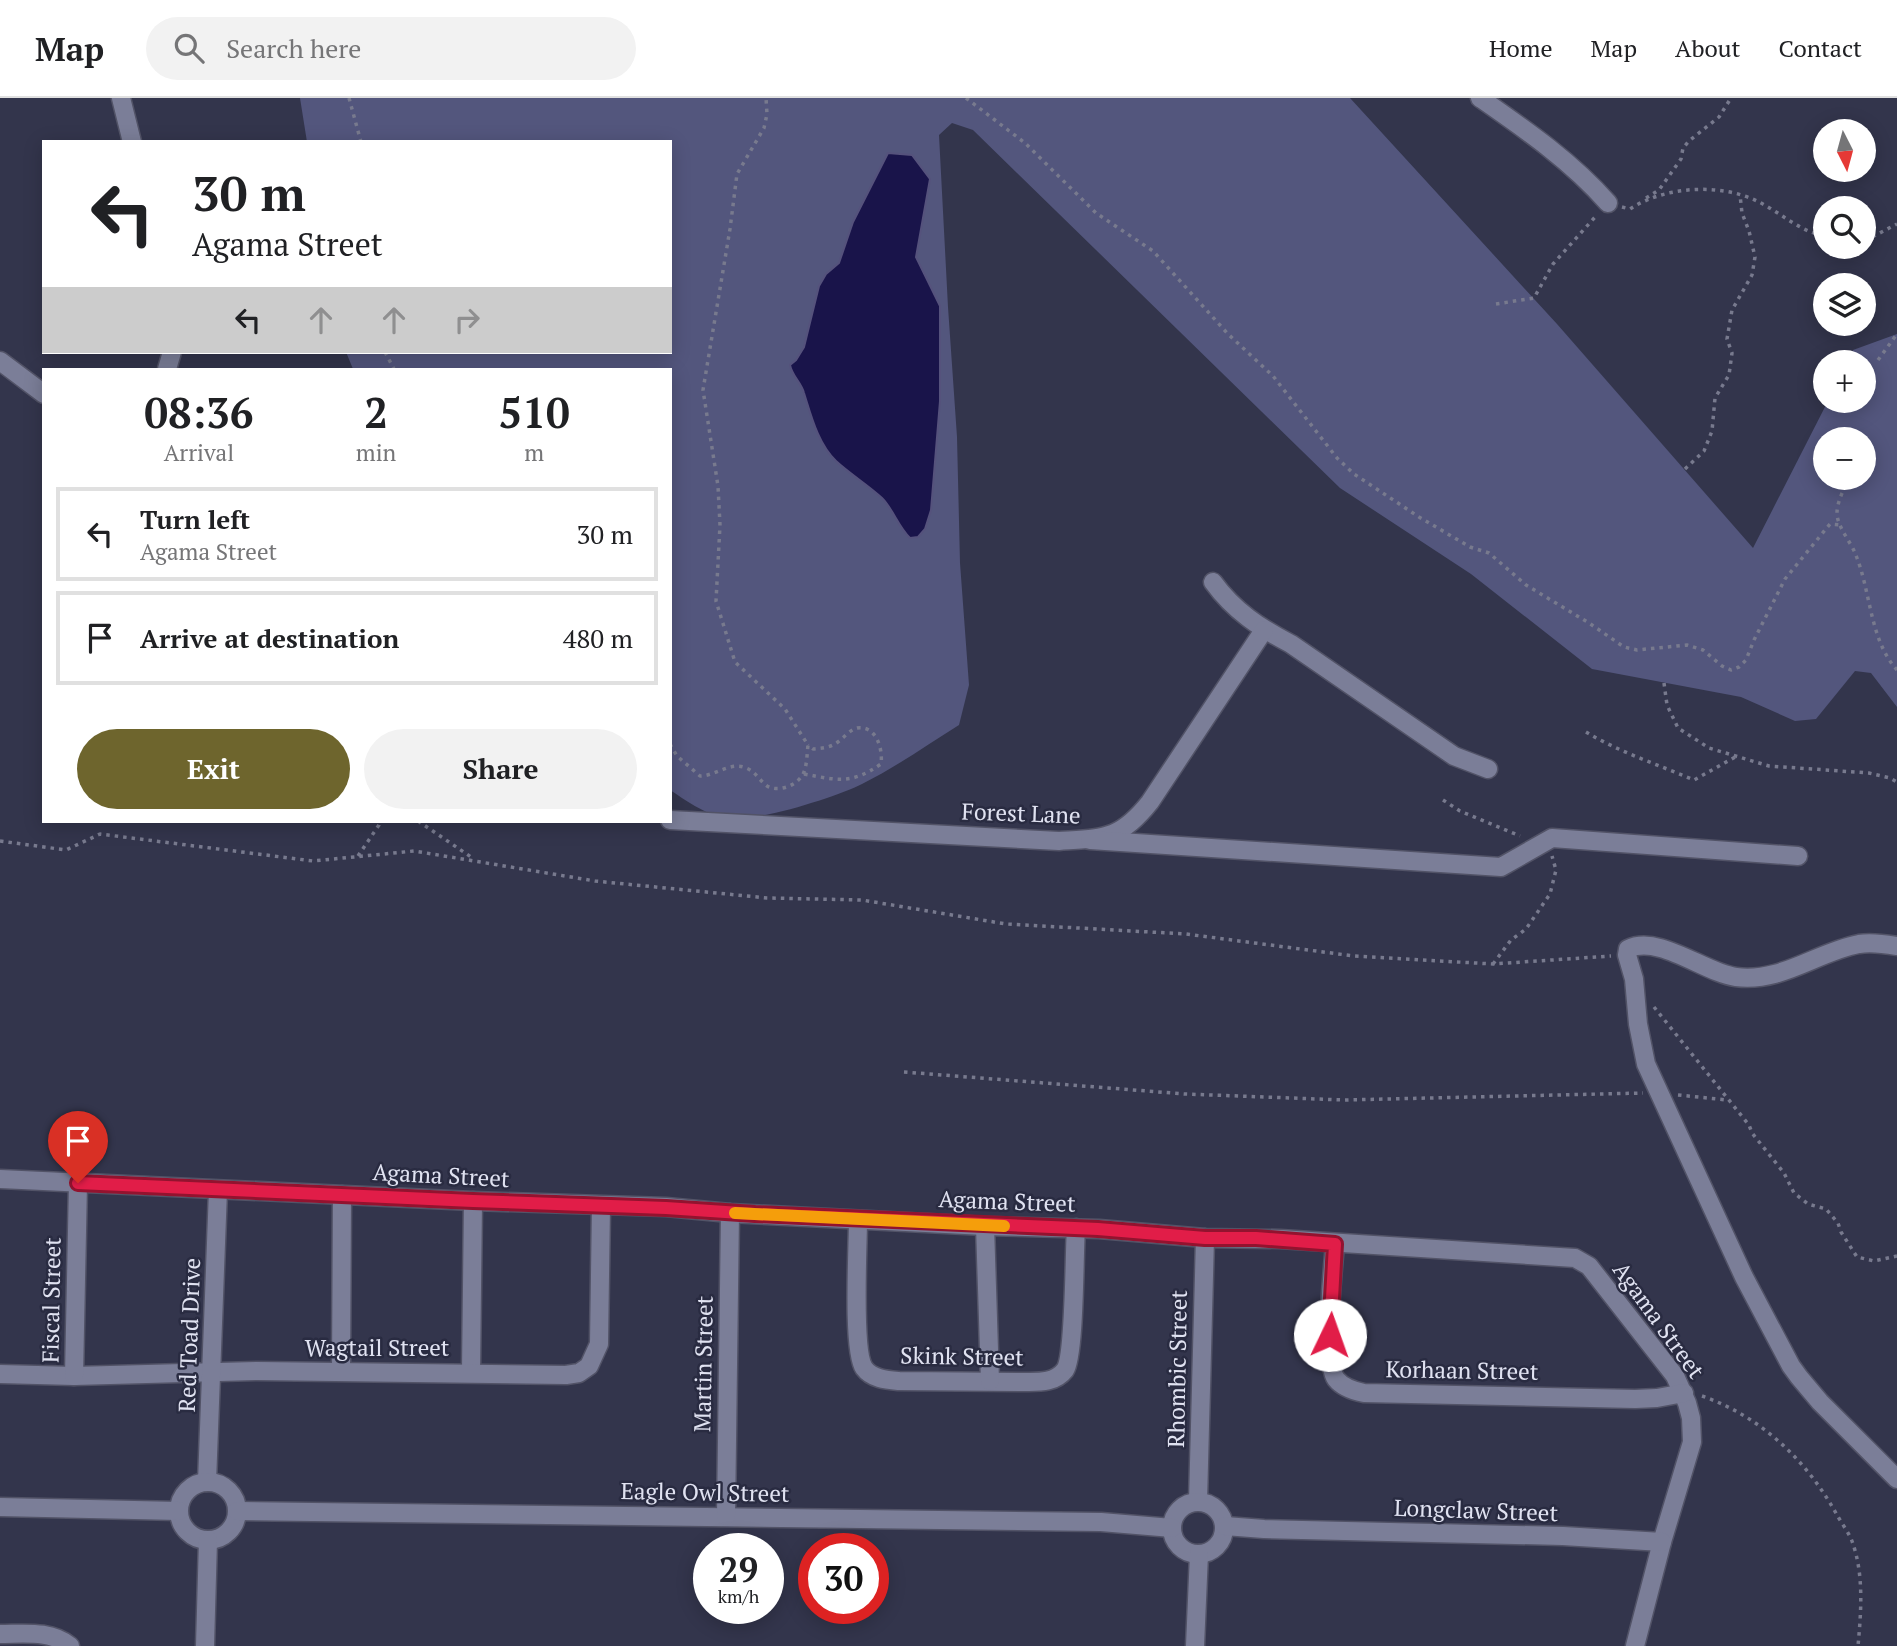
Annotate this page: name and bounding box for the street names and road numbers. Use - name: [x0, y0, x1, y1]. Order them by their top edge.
- street label: Forest Lane: [961, 795, 1081, 831]
- street label: Agama Street: [372, 1156, 511, 1194]
- street label: Agama Street: [938, 1183, 1076, 1219]
- street label: Fiscal Street: [34, 1236, 68, 1363]
- street label: Agama Street: [1606, 1255, 1712, 1385]
- street label: Red Toad Drive: [171, 1257, 207, 1413]
- street label: Rhombic Street: [1160, 1289, 1194, 1448]
- street label: Martin Street: [686, 1295, 720, 1432]
- street label: Wagtail Street: [305, 1332, 450, 1363]
- street label: Skink Street: [900, 1339, 1025, 1373]
- street label: Korhaan Street: [1385, 1353, 1539, 1387]
- street label: Eagle Owl Street: [620, 1475, 790, 1509]
- street label: Longclaw Street: [1393, 1492, 1559, 1528]

